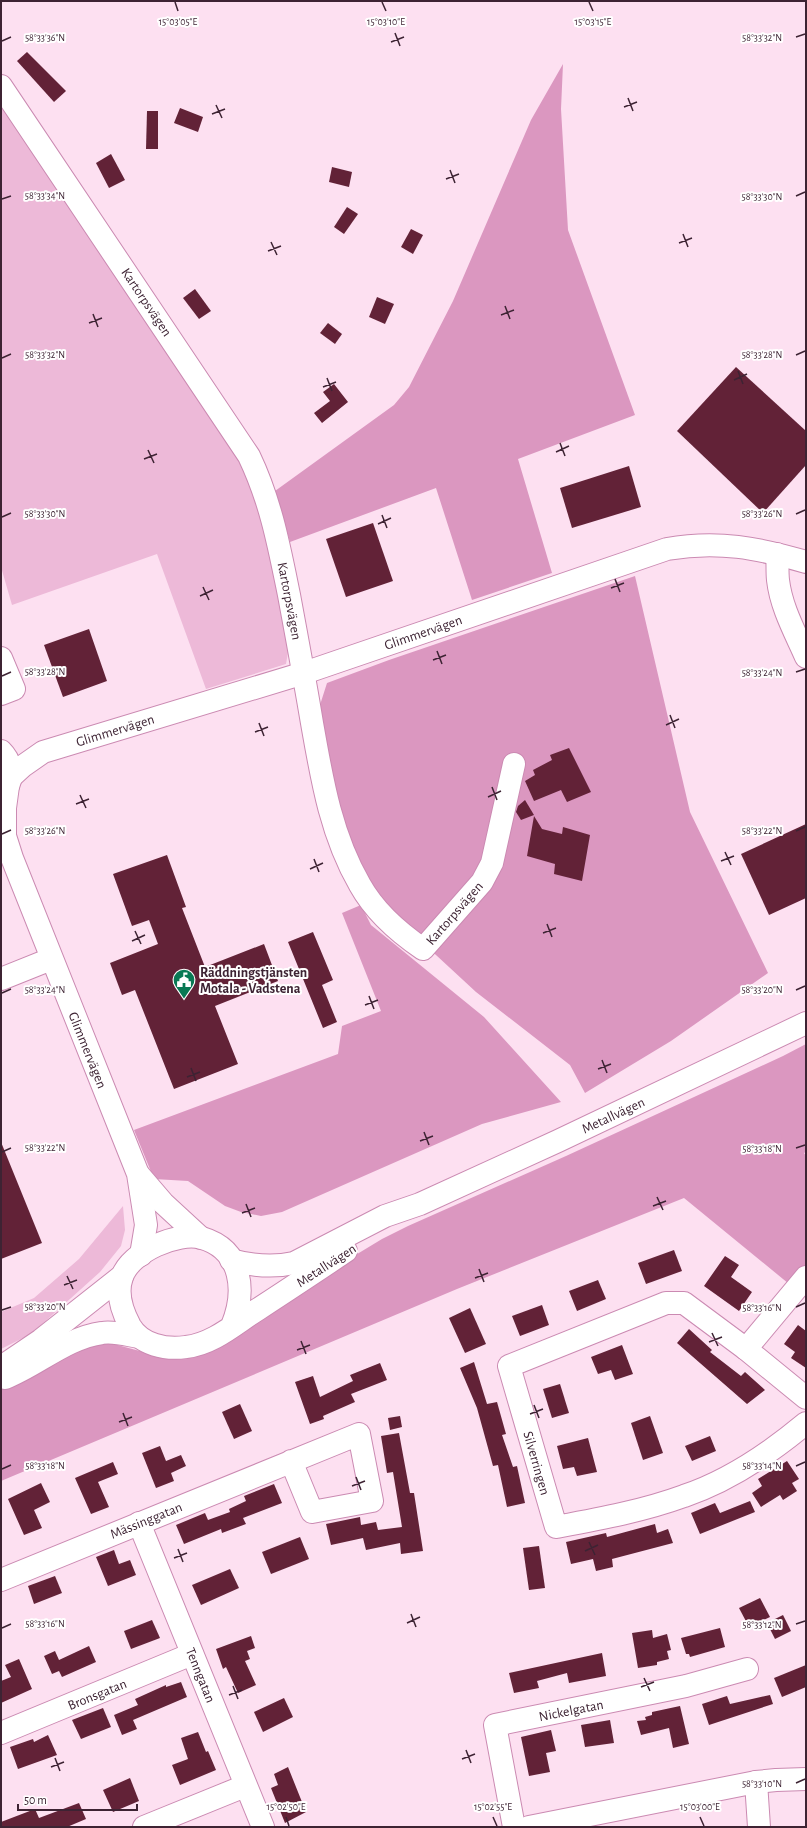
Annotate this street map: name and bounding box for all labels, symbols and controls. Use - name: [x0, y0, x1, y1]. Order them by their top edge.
- text: 15°03'05"E: [159, 17, 198, 27]
- text: 15°03'10"E: [367, 17, 405, 27]
- text: 15°03'15"E: [575, 17, 612, 27]
- text: 58°33'36"N: [25, 33, 65, 43]
- text: 58°33'32"N: [742, 33, 782, 43]
- text: 58°33'34"N: [25, 191, 65, 201]
- text: 58°33'30"N: [742, 192, 782, 202]
- street label: Kartorpsvägen: [118, 266, 174, 339]
- text: 58°33'32"N: [25, 350, 65, 360]
- text: 58°33'28"N: [742, 350, 782, 360]
- text: 58°33'30"N: [25, 509, 65, 519]
- text: 58°33'26"N: [742, 509, 782, 519]
- street label: Kartorpsvägen: [275, 561, 303, 641]
- street label: Glimmervägen: [383, 613, 464, 653]
- text: 58°33'28"N: [25, 667, 65, 677]
- text: 58°33'24"N: [742, 668, 782, 678]
- street label: Glimmervägen: [74, 712, 156, 750]
- text: 58°33'26"N: [25, 826, 65, 836]
- text: 58°33'22"N: [742, 826, 782, 836]
- street label: Kartorpsvägen: [424, 879, 486, 948]
- place label: Räddningstjänsten Motala - Vadstena: [200, 966, 307, 996]
- public building icon: Räddningstjänsten Motala - Vadstena: [171, 967, 197, 1000]
- text: 58°33'24"N: [25, 985, 65, 995]
- text: 58°33'20"N: [741, 985, 783, 995]
- street label: Glimmervägen: [65, 1010, 109, 1091]
- street label: Metallvägen: [580, 1095, 647, 1137]
- text: 58°33'22"N: [25, 1143, 65, 1153]
- text: 58°33'18"N: [742, 1144, 782, 1154]
- street label: Metallvägen: [294, 1242, 359, 1290]
- text: 58°33'20"N: [24, 1302, 66, 1312]
- text: 58°33'16"N: [742, 1303, 782, 1313]
- street label: Silverringen: [520, 1430, 552, 1497]
- text: 58°33'18"N: [25, 1461, 65, 1471]
- text: 58°33'14"N: [742, 1461, 782, 1471]
- street label: Mässinggatan: [108, 1500, 184, 1542]
- text: 58°33'16"N: [25, 1619, 65, 1629]
- text: 58°33'12"N: [742, 1620, 782, 1630]
- street label: Tenngatan: [183, 1646, 217, 1705]
- street label: Bronsgatan: [66, 1677, 129, 1713]
- street label: Nickelgatan: [538, 1698, 605, 1724]
- text: 58°33'10"N: [742, 1779, 782, 1789]
- scale bar: [18, 1786, 137, 1812]
- text: 50 m: [24, 1794, 47, 1806]
- text: 15°02'50"E: [266, 1802, 306, 1812]
- text: 15°02'55"E: [474, 1802, 512, 1812]
- text: 15°03'00"E: [680, 1802, 720, 1812]

